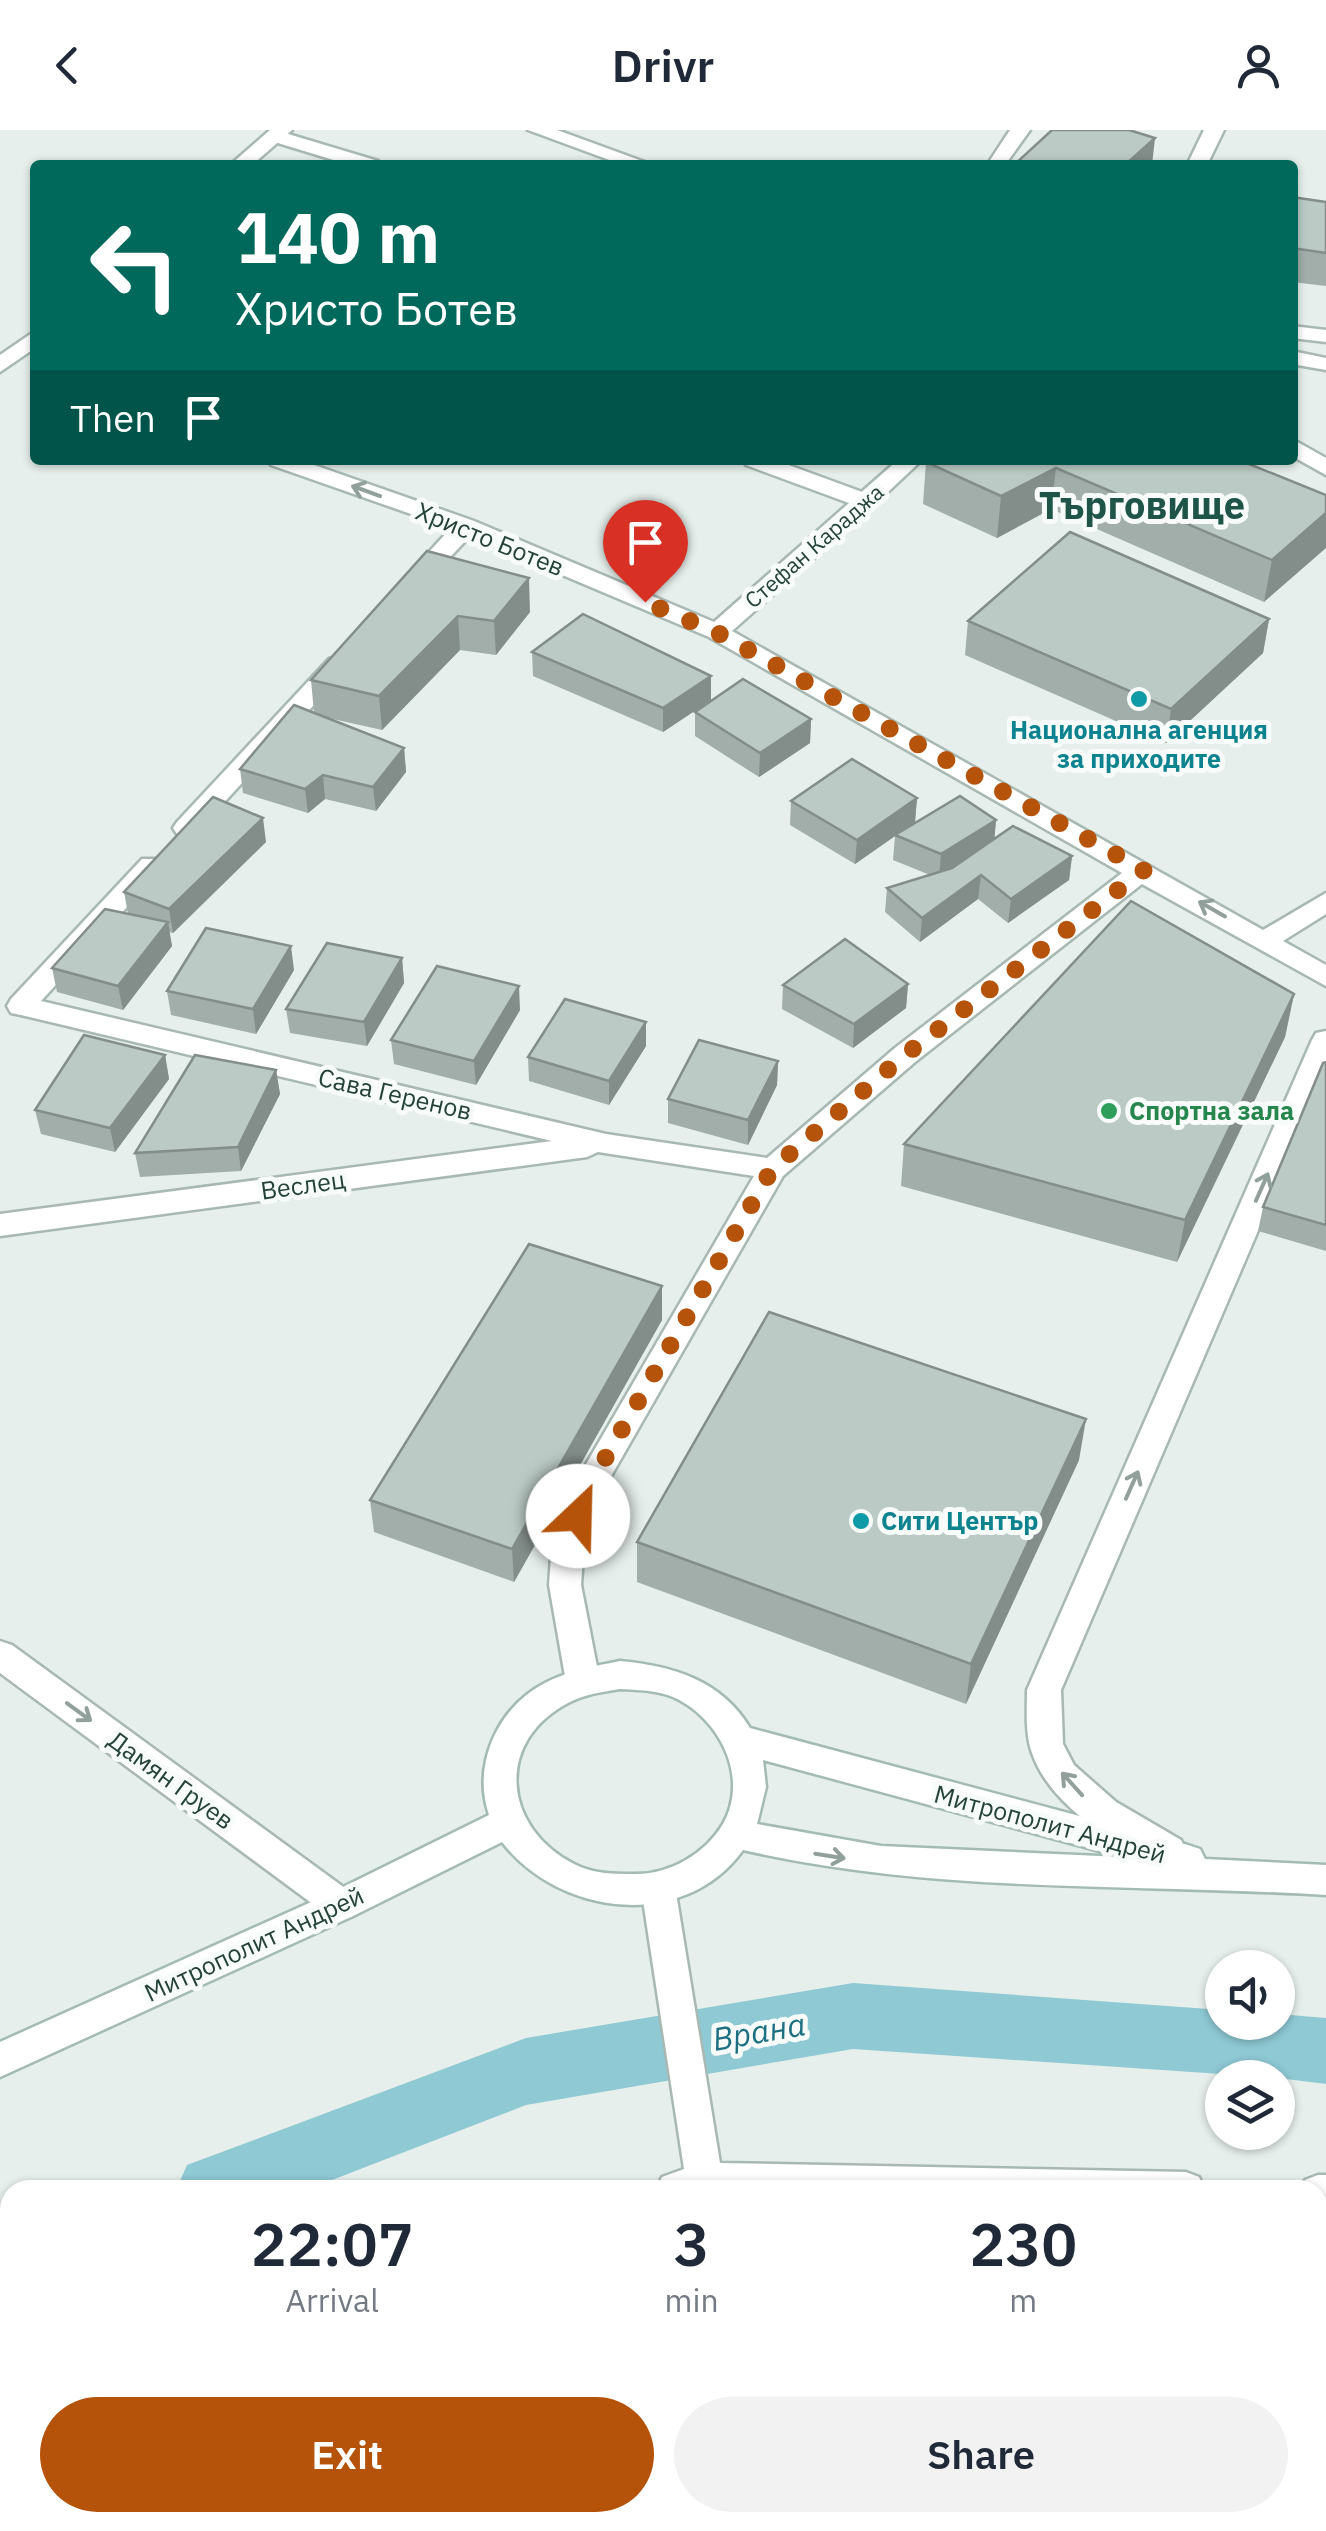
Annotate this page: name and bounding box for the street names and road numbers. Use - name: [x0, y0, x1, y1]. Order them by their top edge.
- street label: Стефан Караджа: [738, 477, 889, 614]
- street label: Христо Ботев: [411, 494, 569, 583]
- street label: Сава Геренов: [315, 1060, 475, 1127]
- street label: Веслец: [258, 1162, 348, 1207]
- street label: Дамян Груев: [102, 1723, 241, 1836]
- street label: Митрополит Андрей: [931, 1777, 1170, 1870]
- street label: Митрополит Андрей: [139, 1878, 369, 2009]

